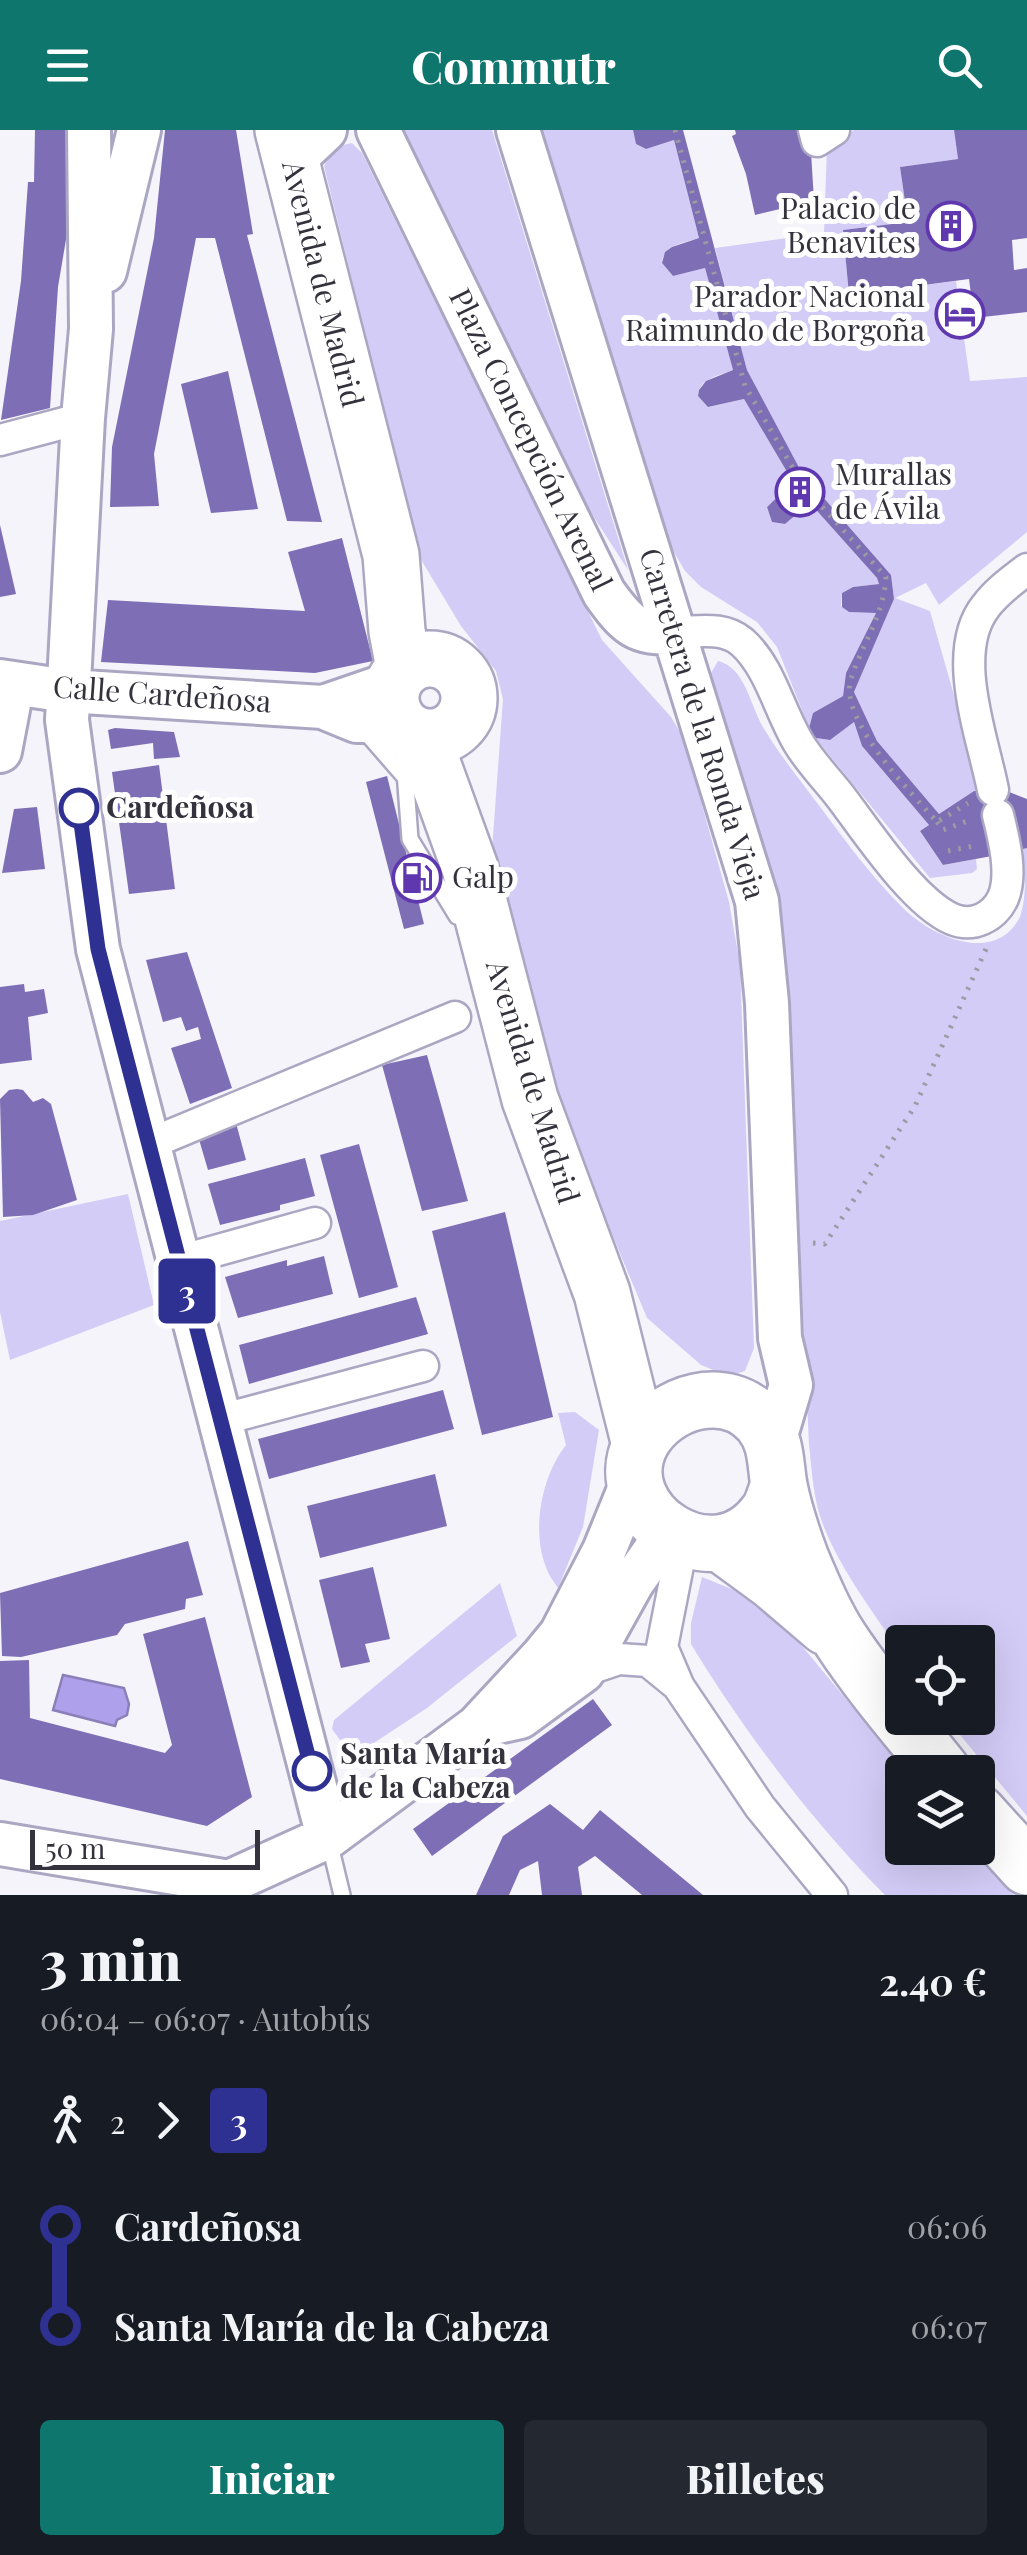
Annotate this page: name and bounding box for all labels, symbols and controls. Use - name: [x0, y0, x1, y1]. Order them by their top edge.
- text: Commutr: [411, 35, 616, 95]
- icon: menu: [40, 38, 95, 93]
- icon: search: [932, 38, 987, 93]
- street label: Avenida de Madrid: [274, 155, 374, 411]
- place label: Palacio de Benavites: [780, 187, 916, 261]
- building icon: Palacio de Benavites: [925, 200, 977, 252]
- place label: Parador Nacional Raimundo de Borgoña: [625, 275, 925, 349]
- street label: Plaza Concepción Arenal: [441, 281, 622, 597]
- hotel icon: Parador Nacional Raimundo de Borgoña: [934, 288, 986, 340]
- place label: Murallas de Ávila: [835, 453, 952, 527]
- building icon: Murallas de Ávila: [774, 466, 826, 518]
- street label: Carretera de la Ronda Vieja: [631, 543, 776, 904]
- street label: Calle Cardeñosa: [52, 665, 273, 721]
- place label: Cardeñosa: [106, 786, 254, 826]
- marker: Cardeñosa: [60, 789, 98, 827]
- fuel station icon: Galp: [391, 852, 443, 904]
- place label: Galp: [452, 856, 514, 896]
- street label: Avenida de Madrid: [478, 954, 590, 1208]
- line badge: 3: [154, 1258, 220, 1324]
- text: 3: [178, 1268, 196, 1315]
- map controls: [885, 1625, 995, 1865]
- button: locate: [885, 1625, 995, 1735]
- place label: Santa María de la Cabeza: [340, 1732, 511, 1806]
- marker: Santa María de la Cabeza: [293, 1752, 331, 1790]
- button: layers: [885, 1755, 995, 1865]
- scale bar: [30, 1825, 260, 1870]
- text: 50 m: [45, 1829, 105, 1866]
- text: 3 min: [40, 1921, 181, 1995]
- text: 2.40 €: [879, 1955, 987, 2006]
- text: 06:04 – 06:07 · Autobús: [40, 1996, 370, 2039]
- icon: walk: [40, 2093, 95, 2148]
- icon: forward: [140, 2093, 195, 2148]
- text: 3: [230, 2097, 247, 2144]
- text: 2: [110, 2099, 125, 2142]
- text: Cardeñosa: [114, 2200, 301, 2251]
- text: 06:06: [907, 2204, 987, 2247]
- text: Santa María de la Cabeza: [114, 2300, 550, 2351]
- text: 06:07: [911, 2304, 987, 2347]
- button: Iniciar: [40, 2420, 504, 2535]
- button: Billetes: [524, 2420, 987, 2535]

